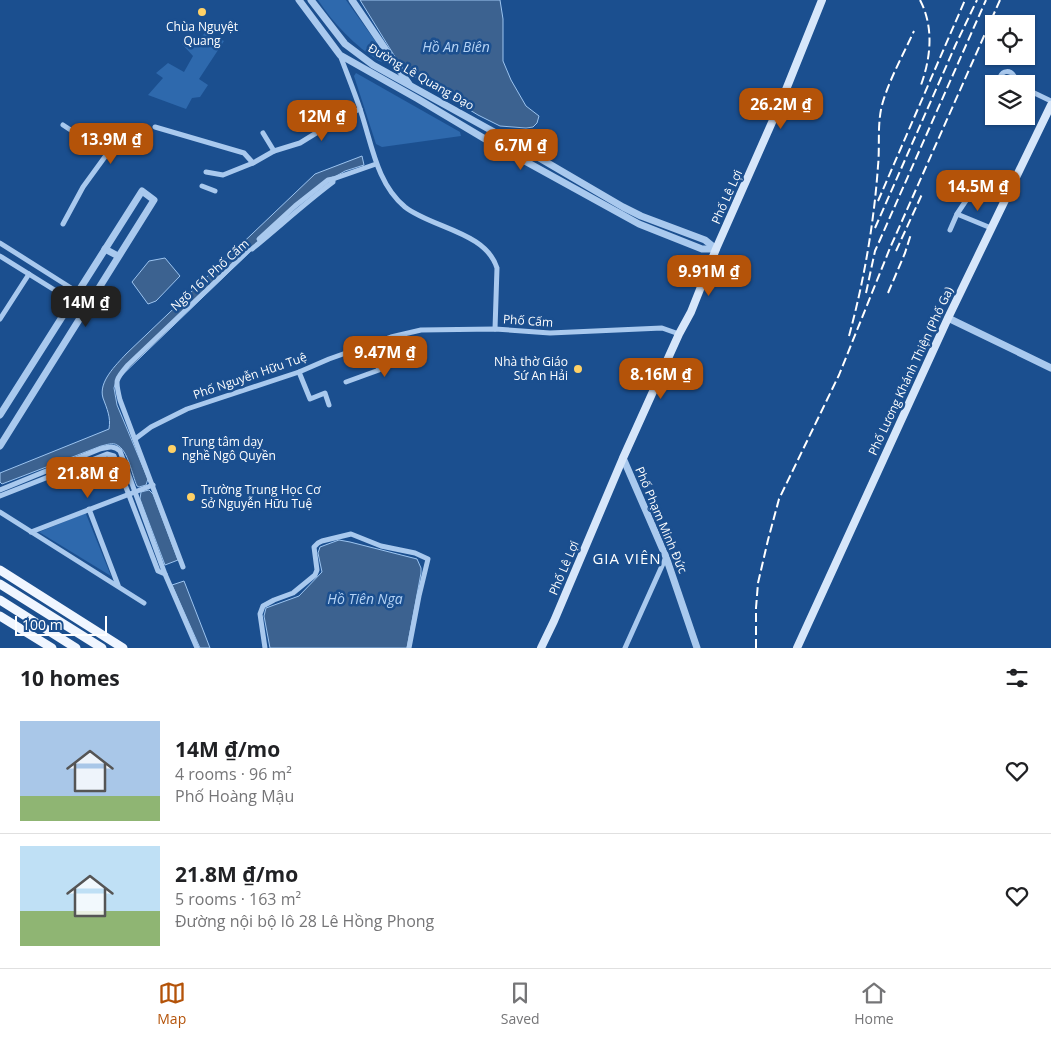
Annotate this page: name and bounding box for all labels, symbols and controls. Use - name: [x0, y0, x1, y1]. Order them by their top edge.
- marker: Chùa Nguyệt Quang: [196, 6, 208, 18]
- map controls: [985, 15, 1035, 125]
- button: locate: [985, 15, 1035, 65]
- place label: Chùa Nguyệt Quang: [166, 18, 238, 49]
- water label: Hồ An Biên: [422, 37, 490, 56]
- street label: Đường Lê Quang Đạo: [365, 39, 477, 114]
- button: layers: [985, 75, 1035, 125]
- pin: 26.2M ₫: [735, 88, 827, 130]
- text: 26.2M ₫: [750, 93, 812, 115]
- pin: 12M ₫: [287, 100, 357, 142]
- text: 12M ₫: [298, 105, 346, 127]
- pin: 13.9M ₫: [65, 122, 157, 165]
- text: 13.9M ₫: [80, 128, 142, 150]
- pin: 6.7M ₫: [480, 128, 562, 171]
- text: 6.7M ₫: [495, 134, 547, 156]
- street label: Phố Lê Lợi: [707, 167, 746, 227]
- pin: 14.5M ₫: [932, 170, 1024, 212]
- text: 14.5M ₫: [947, 175, 1009, 197]
- street label: Ngõ 161 Phố Cấm: [167, 235, 252, 314]
- pin: 9.91M ₫: [663, 254, 755, 297]
- text: 9.91M ₫: [678, 260, 740, 282]
- street label: Phố Lương Khánh Thiện (Phố Ga): [864, 283, 957, 458]
- pin: 14M ₫: [51, 286, 121, 328]
- text: 14M ₫: [62, 291, 110, 313]
- street label: Phố Cấm: [502, 310, 554, 331]
- pin: 9.47M ₫: [339, 336, 431, 378]
- text: 9.47M ₫: [354, 341, 416, 363]
- street label: Phố Nguyễn Hữu Tuệ: [191, 348, 309, 403]
- place label: Nhà thờ Giáo Sứ An Hải: [494, 353, 568, 384]
- pin: 8.16M ₫: [615, 358, 707, 400]
- marker: Nhà thờ Giáo Sứ An Hải: [572, 363, 584, 375]
- text: 8.16M ₫: [630, 363, 692, 385]
- place label: Trung tâm dạy nghề Ngô Quyền: [182, 433, 276, 464]
- marker: Trung tâm dạy nghề Ngô Quyền: [166, 443, 178, 455]
- pin: 21.8M ₫: [42, 456, 134, 499]
- text: 21.8M ₫: [57, 462, 119, 484]
- street label: Phố Phạm Minh Đức: [631, 464, 692, 576]
- place label: Trường Trung Học Cơ Sở Nguyễn Hữu Tuệ: [201, 481, 321, 512]
- marker: Trường Trung Học Cơ Sở Nguyễn Hữu Tuệ: [185, 491, 197, 503]
- street label: Phố Lê Lợi: [544, 538, 583, 598]
- district label: GIA VIÊN: [592, 548, 662, 568]
- water label: Hồ Tiên Nga: [327, 589, 403, 608]
- scale bar: [15, 613, 108, 636]
- text: 100 m: [22, 615, 63, 634]
- text: 10 homes: [20, 664, 120, 692]
- icon: filters: [1003, 664, 1031, 692]
- text: 14M ₫/mo: [175, 735, 280, 763]
- icon: home: [60, 741, 120, 801]
- icon: heart: [1003, 757, 1031, 785]
- text: 4 rooms · 96 m²: [175, 763, 292, 785]
- text: Phố Hoàng Mậu: [175, 785, 294, 807]
- text: 21.8M ₫/mo: [175, 860, 298, 888]
- icon: home: [60, 866, 120, 926]
- icon: heart: [1003, 882, 1031, 910]
- text: 5 rooms · 163 m²: [175, 888, 301, 910]
- text: Đường nội bộ lô 28 Lê Hồng Phong: [175, 910, 434, 932]
- tab: Map: [157, 979, 186, 1028]
- tab: Saved: [501, 979, 540, 1028]
- tab: Home: [854, 979, 894, 1028]

